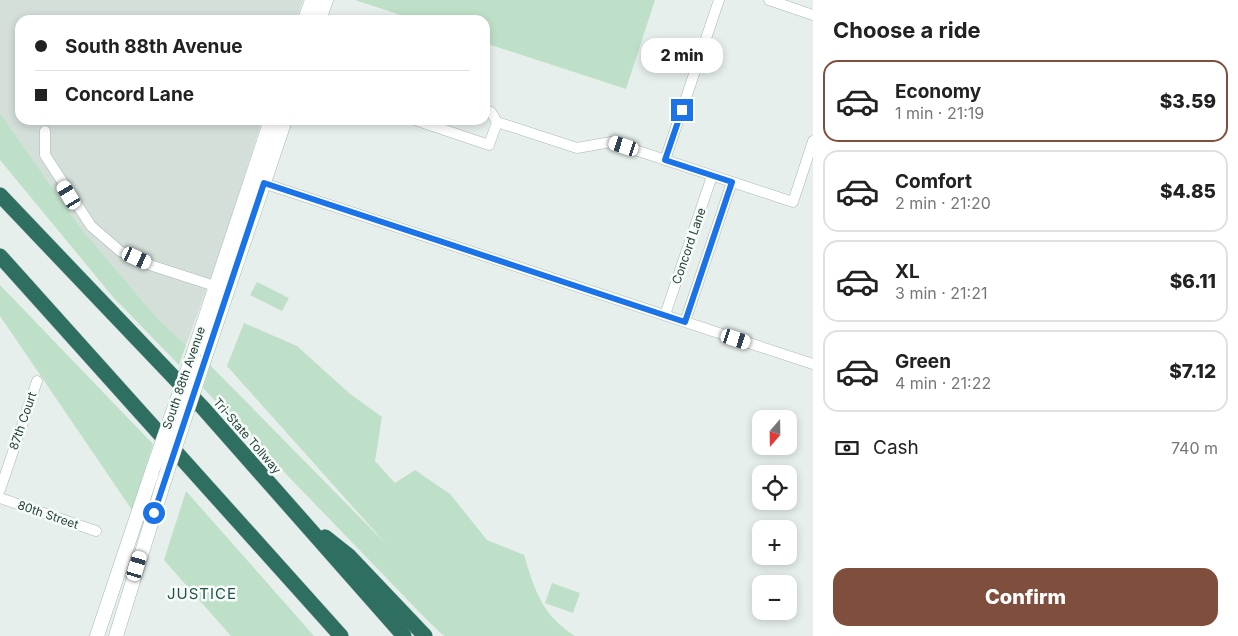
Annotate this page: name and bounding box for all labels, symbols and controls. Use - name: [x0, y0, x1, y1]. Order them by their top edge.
- text: Choose a ride: [833, 17, 981, 43]
- text: South 88th Avenue: [65, 35, 243, 58]
- callout: 2 min: [641, 38, 723, 72]
- text: 2 min: [660, 45, 704, 65]
- icon: car: [835, 79, 880, 124]
- text: Economy: [895, 80, 981, 103]
- text: Concord Lane: [65, 83, 194, 106]
- text: $3.59: [1160, 90, 1216, 113]
- route end: [671, 99, 693, 121]
- text: 1 min · 21:19: [895, 103, 984, 123]
- car: [607, 134, 640, 158]
- icon: car: [835, 169, 880, 214]
- text: Comfort: [895, 170, 972, 193]
- car: [54, 178, 83, 212]
- text: $4.85: [1160, 180, 1216, 203]
- text: 2 min · 21:20: [895, 193, 991, 213]
- street label: Concord Lane: [668, 206, 709, 286]
- car: [120, 245, 153, 271]
- icon: car: [835, 259, 880, 304]
- text: XL: [895, 260, 920, 283]
- text: $6.11: [1170, 270, 1216, 293]
- text: 3 min · 21:21: [895, 283, 987, 303]
- street label: South 88th Avenue: [159, 324, 208, 431]
- car: [719, 327, 752, 351]
- icon: car: [835, 349, 880, 394]
- text: Green: [895, 350, 951, 373]
- text: $7.12: [1169, 360, 1216, 383]
- text: 4 min · 21:22: [895, 373, 991, 393]
- street label: 87th Court: [6, 390, 39, 452]
- street label: Tri-State Tollway: [210, 395, 285, 477]
- north arrow: [752, 410, 798, 455]
- map controls: [752, 410, 797, 620]
- icon: cash: [833, 434, 861, 462]
- text: Cash: [873, 436, 919, 459]
- text: 740 m: [1171, 438, 1218, 458]
- button: locate: [752, 465, 797, 510]
- street label: 80th Street: [16, 497, 81, 532]
- route start: [143, 502, 165, 524]
- button: +: [752, 520, 797, 565]
- car: [125, 549, 148, 583]
- button: Confirm: [833, 568, 1218, 626]
- button: −: [752, 575, 797, 620]
- district label: JUSTICE: [167, 584, 237, 603]

